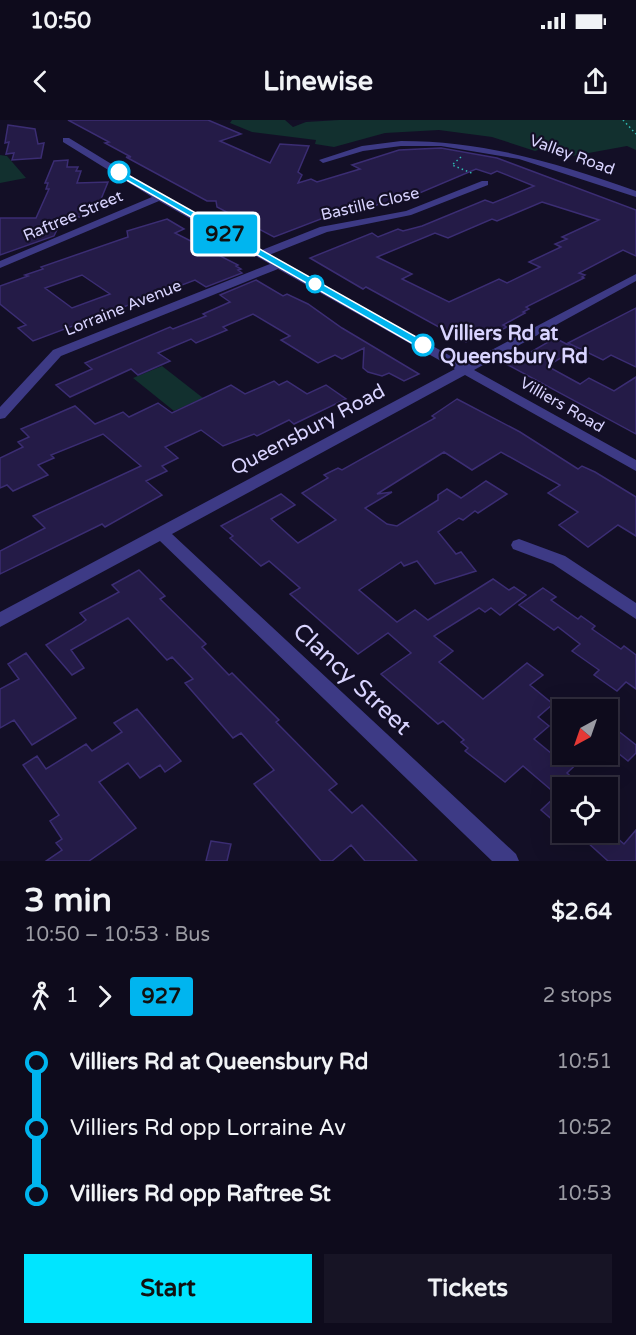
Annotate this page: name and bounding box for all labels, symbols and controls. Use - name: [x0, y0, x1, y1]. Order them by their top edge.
- text: 10:50: [30, 8, 91, 34]
- icon: back: [24, 65, 57, 98]
- text: Linewise: [263, 65, 373, 98]
- icon: share: [579, 65, 612, 98]
- street label: Valley Road: [527, 130, 617, 180]
- unlabelled marker: [108, 161, 130, 183]
- street label: Bastille Close: [319, 183, 421, 225]
- street label: Raftree Street: [20, 186, 126, 246]
- line badge: 927: [190, 214, 260, 254]
- text: 927: [205, 222, 245, 247]
- street label: Lorraine Avenue: [62, 275, 184, 341]
- unlabelled marker: [306, 275, 324, 293]
- place label: Villiers Rd at Queensbury Rd: [440, 322, 588, 369]
- marker: Villiers Rd at Queensbury Rd: [412, 334, 434, 356]
- street label: Villiers Road: [516, 373, 608, 437]
- street label: Queensbury Road: [227, 379, 389, 481]
- street label: Clancy Street: [287, 617, 417, 741]
- north arrow: [552, 699, 618, 765]
- map controls: [552, 699, 618, 843]
- button: locate: [552, 777, 618, 843]
- text: 3 min: [24, 881, 112, 920]
- text: $2.64: [551, 899, 612, 925]
- text: 10:50 – 10:53 · Bus: [24, 923, 210, 947]
- icon: walk: [24, 980, 57, 1013]
- icon: forward: [88, 980, 121, 1013]
- text: 1: [66, 984, 79, 1008]
- text: 927: [142, 984, 181, 1009]
- text: 2 stops: [543, 984, 612, 1008]
- text: Villiers Rd at Queensbury Rd: [70, 1049, 368, 1075]
- text: 10:51: [557, 1050, 612, 1074]
- text: Villiers Rd opp Lorraine Av: [70, 1115, 346, 1141]
- text: 10:52: [557, 1116, 612, 1140]
- text: Villiers Rd opp Raftree St: [70, 1181, 331, 1207]
- text: 10:53: [557, 1182, 612, 1206]
- button: Start: [24, 1254, 312, 1323]
- button: Tickets: [324, 1254, 612, 1323]

